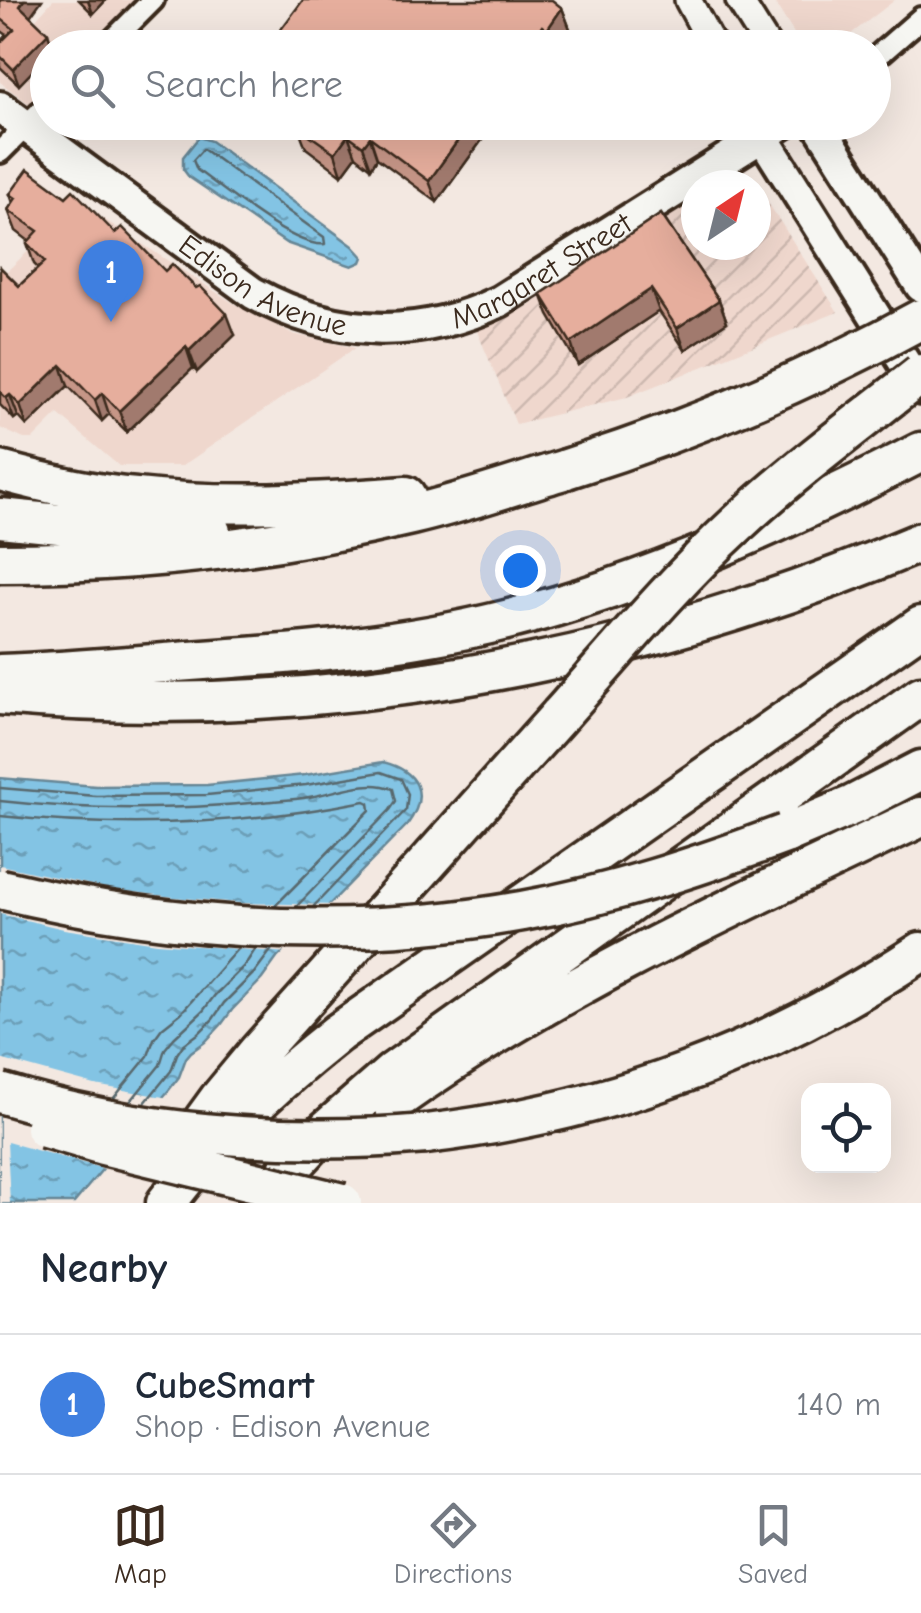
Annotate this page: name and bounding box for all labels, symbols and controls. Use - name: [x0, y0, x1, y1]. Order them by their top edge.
- search box: [30, 30, 891, 140]
- icon: search: [65, 58, 120, 113]
- text: Search here: [145, 63, 343, 107]
- north arrow: [681, 170, 771, 260]
- street label: Margaret Street: [447, 205, 640, 337]
- street label: Edison Avenue: [172, 227, 350, 344]
- pin: 1: [78, 240, 144, 322]
- your location: [495, 545, 546, 596]
- map controls: [801, 1083, 891, 1173]
- button: locate: [801, 1083, 891, 1173]
- text: Nearby: [40, 1244, 167, 1293]
- text: CubeSmart: [135, 1364, 314, 1408]
- text: 1: [66, 1386, 79, 1423]
- text: 140 m: [796, 1386, 881, 1423]
- text: Shop · Edison Avenue: [135, 1408, 430, 1445]
- tab: Map: [113, 1498, 168, 1590]
- tab: Directions: [394, 1498, 512, 1590]
- tab: Saved: [738, 1498, 808, 1590]

